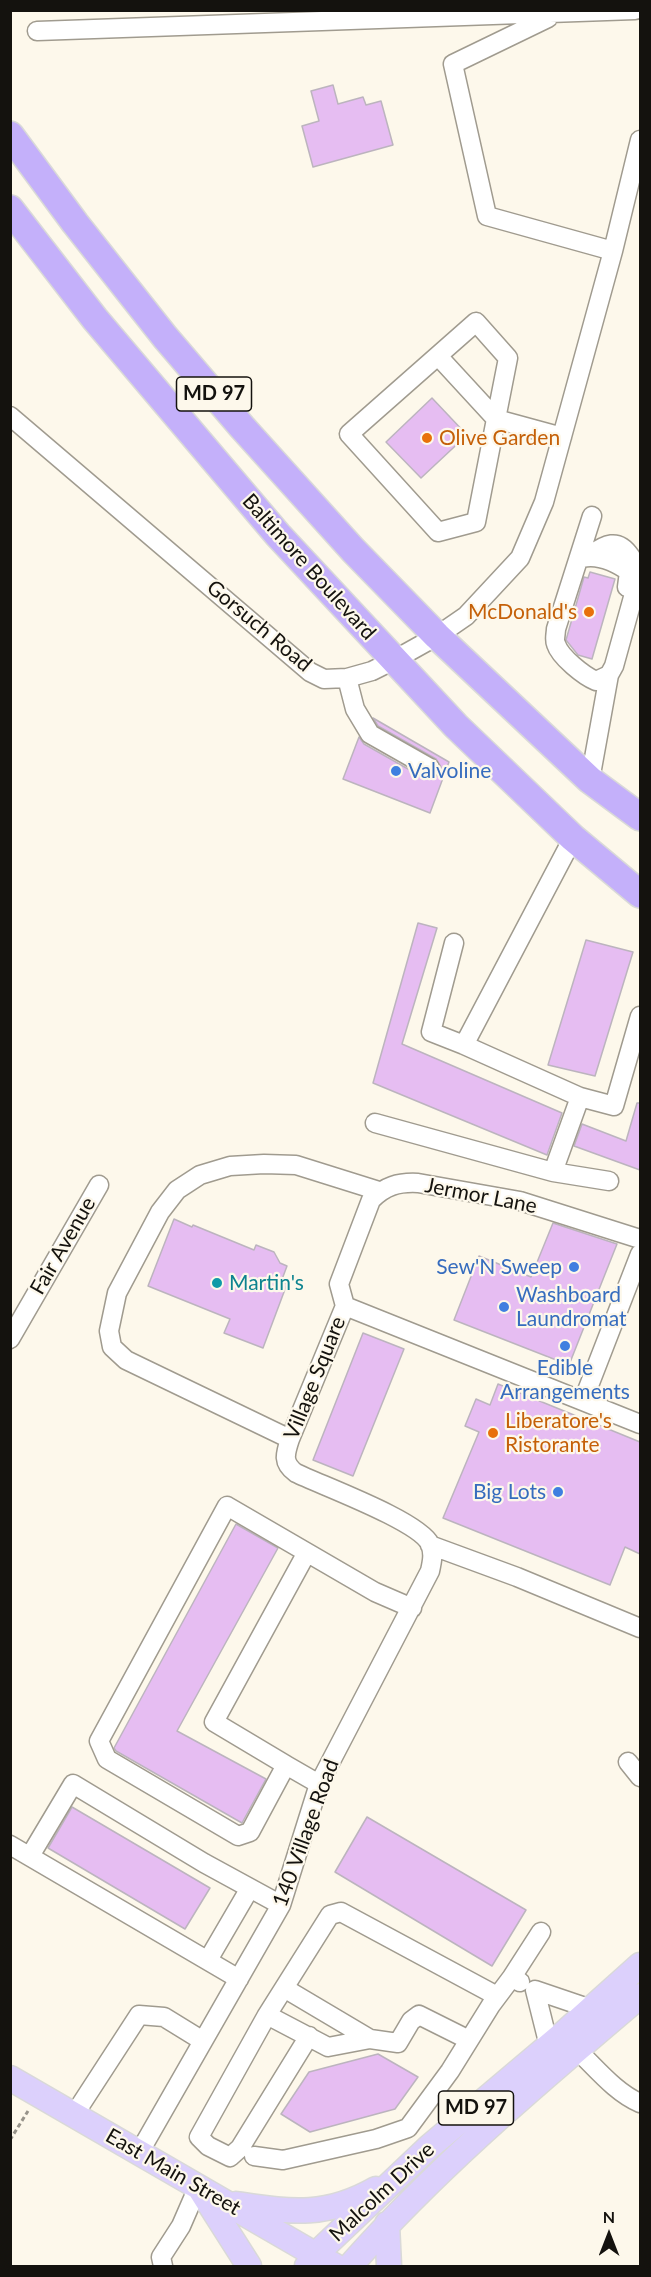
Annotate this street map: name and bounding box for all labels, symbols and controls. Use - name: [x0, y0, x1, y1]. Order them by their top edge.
- road number: MD 97: [176, 377, 252, 411]
- place label: Olive Garden: [439, 425, 560, 451]
- marker: Olive Garden: [420, 431, 434, 445]
- street label: Baltimore Boulevard: [237, 489, 381, 645]
- street label: Gorsuch Road: [201, 575, 317, 677]
- place label: McDonald's: [468, 599, 577, 625]
- marker: McDonald's: [582, 605, 596, 619]
- place label: Valvoline: [408, 758, 491, 784]
- marker: Valvoline: [389, 764, 403, 778]
- street label: Jermor Lane: [423, 1173, 539, 1219]
- street label: Fair Avenue: [25, 1193, 101, 1299]
- place label: Sew'N Sweep: [436, 1254, 562, 1280]
- marker: Sew'N Sweep: [567, 1260, 581, 1274]
- place label: Martin's: [229, 1270, 304, 1296]
- marker: Martin's: [210, 1276, 224, 1290]
- place label: Washboard Laundromat: [516, 1282, 627, 1332]
- marker: Washboard Laundromat: [497, 1300, 511, 1314]
- street label: Village Square: [279, 1313, 351, 1443]
- marker: Edible Arrangements: [558, 1339, 572, 1353]
- place label: Edible Arrangements: [500, 1355, 630, 1405]
- place label: Liberatore's Ristorante: [505, 1408, 612, 1458]
- marker: Liberatore's Ristorante: [486, 1426, 500, 1440]
- place label: Big Lots: [473, 1479, 546, 1505]
- marker: Big Lots: [551, 1485, 565, 1499]
- street label: 140 Village Road: [268, 1756, 344, 1910]
- road number: MD 97: [438, 2091, 514, 2125]
- street label: East Main Street: [101, 2123, 245, 2221]
- street label: Malcolm Drive: [324, 2137, 440, 2247]
- north arrow: [579, 2205, 639, 2265]
- text: N: [603, 2207, 615, 2226]

